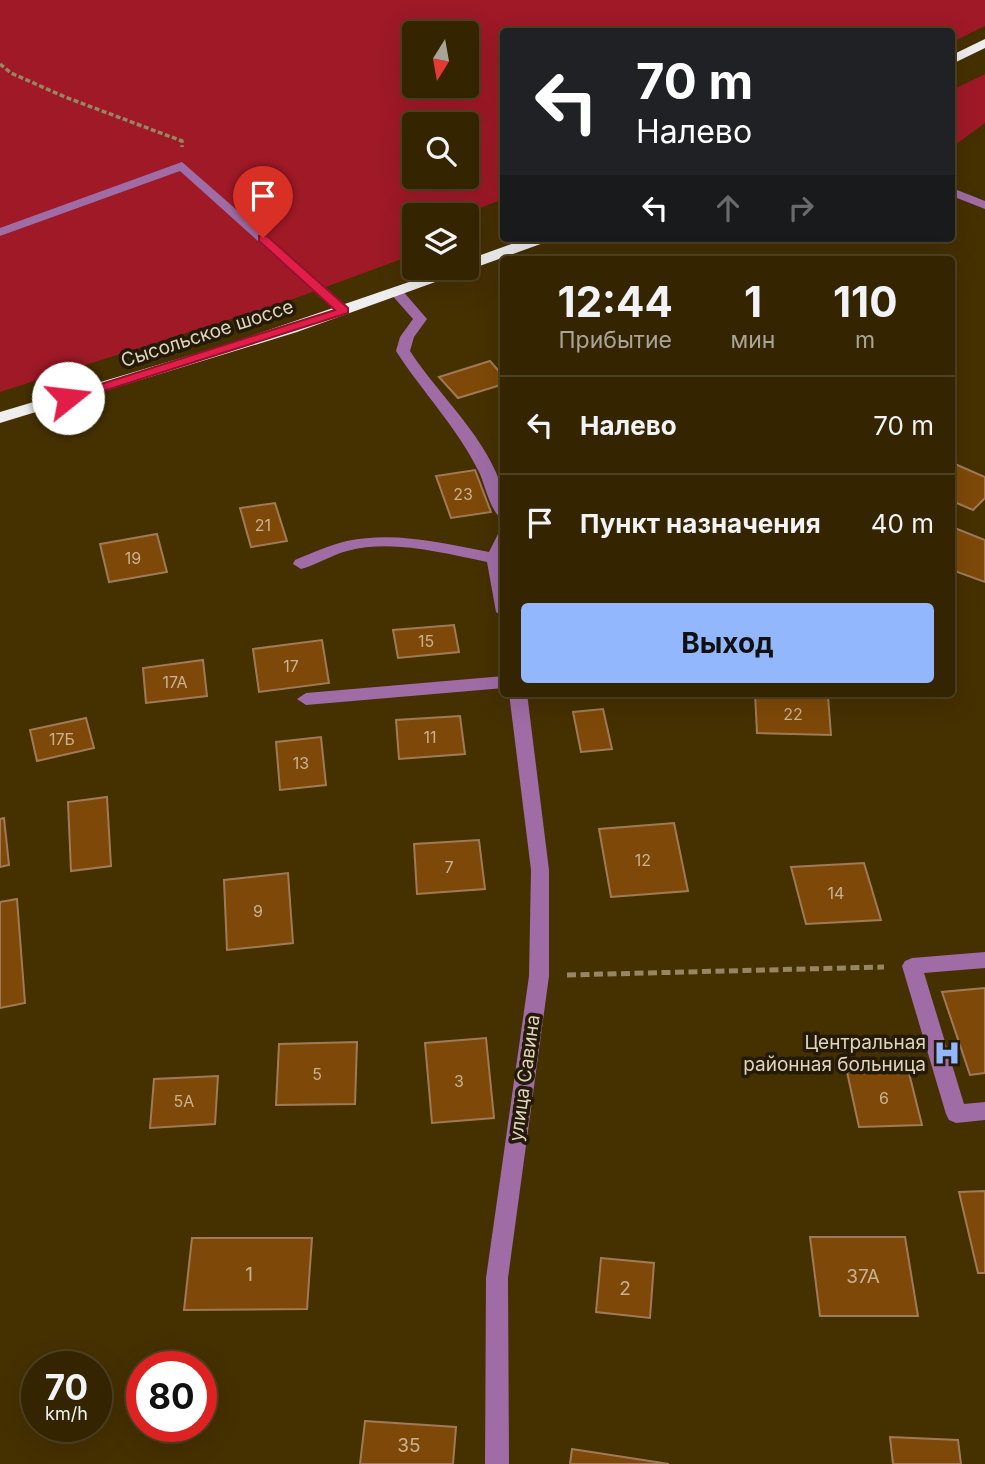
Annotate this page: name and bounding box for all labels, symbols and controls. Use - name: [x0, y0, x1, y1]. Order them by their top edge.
- north arrow: [402, 21, 480, 98]
- map controls: [402, 21, 479, 280]
- text: 70 m: [636, 52, 753, 111]
- icon: left: [521, 56, 612, 147]
- button: search: [402, 112, 479, 189]
- text: Налево: [636, 112, 752, 151]
- pin: [233, 166, 293, 238]
- icon: arrive: [244, 177, 282, 215]
- icon: left: [636, 189, 674, 227]
- icon: ahead: [709, 189, 747, 227]
- icon: right: [782, 189, 820, 227]
- button: layers: [402, 203, 479, 280]
- text: 12:44: [558, 276, 673, 327]
- text: 1: [744, 276, 762, 327]
- text: 110: [833, 276, 897, 327]
- street label: Сысольское шоссе: [118, 295, 296, 372]
- text: Прибытие: [559, 326, 672, 354]
- text: мин: [730, 326, 775, 354]
- text: m: [855, 326, 875, 354]
- position arrow: [31, 361, 105, 435]
- icon: left: [521, 406, 559, 444]
- text: Налево: [580, 410, 677, 441]
- text: 70 m: [873, 410, 934, 441]
- house number: 23: [453, 484, 473, 504]
- icon: arrive: [521, 504, 559, 542]
- text: Пункт назначения: [580, 508, 821, 539]
- text: 40 m: [871, 508, 934, 539]
- house number: 21: [255, 515, 271, 535]
- house number: 19: [125, 548, 141, 568]
- button: Выход: [521, 603, 934, 683]
- house number: 15: [418, 631, 434, 651]
- house number: 17: [283, 656, 299, 676]
- house number: 17А: [163, 672, 187, 692]
- house number: 22: [783, 704, 803, 724]
- house number: 11: [423, 727, 437, 747]
- house number: 17Б: [49, 729, 75, 749]
- house number: 13: [293, 753, 309, 773]
- house number: 12: [635, 850, 651, 870]
- house number: 7: [444, 857, 454, 877]
- house number: 14: [828, 883, 844, 903]
- house number: 9: [253, 901, 263, 921]
- street label: улица Савина: [504, 1013, 545, 1143]
- place label: Центральная районная больница: [743, 1031, 926, 1076]
- hospital icon: Центральная районная больница: [932, 1038, 962, 1068]
- house number: 5: [312, 1064, 322, 1084]
- house number: 3: [454, 1071, 464, 1091]
- house number: 6: [879, 1088, 889, 1108]
- house number: 5А: [174, 1091, 194, 1111]
- house number: 1: [245, 1263, 253, 1286]
- house number: 37А: [846, 1265, 880, 1288]
- house number: 2: [619, 1277, 631, 1300]
- speed limit sign: 80: [126, 1351, 217, 1442]
- text: 70: [45, 1366, 88, 1408]
- text: km/h: [45, 1403, 88, 1424]
- house number: 35: [397, 1434, 421, 1457]

